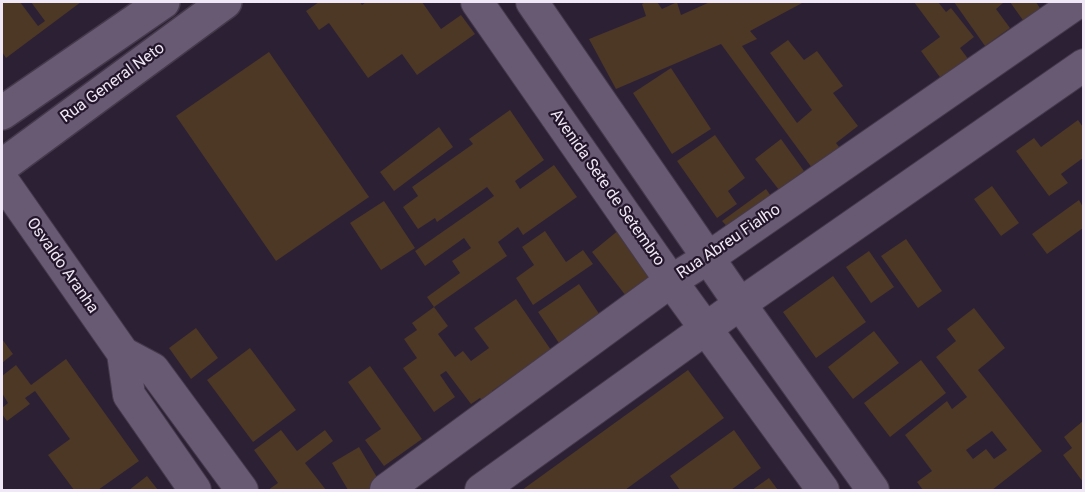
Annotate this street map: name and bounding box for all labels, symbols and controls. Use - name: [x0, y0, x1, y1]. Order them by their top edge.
- street label: Rua General Neto: [57, 39, 169, 127]
- street label: Avenida Sete de Setembro: [546, 106, 668, 270]
- street label: Rua Abreu Fialho: [674, 200, 784, 284]
- street label: Osvaldo Aranha: [22, 215, 102, 317]

